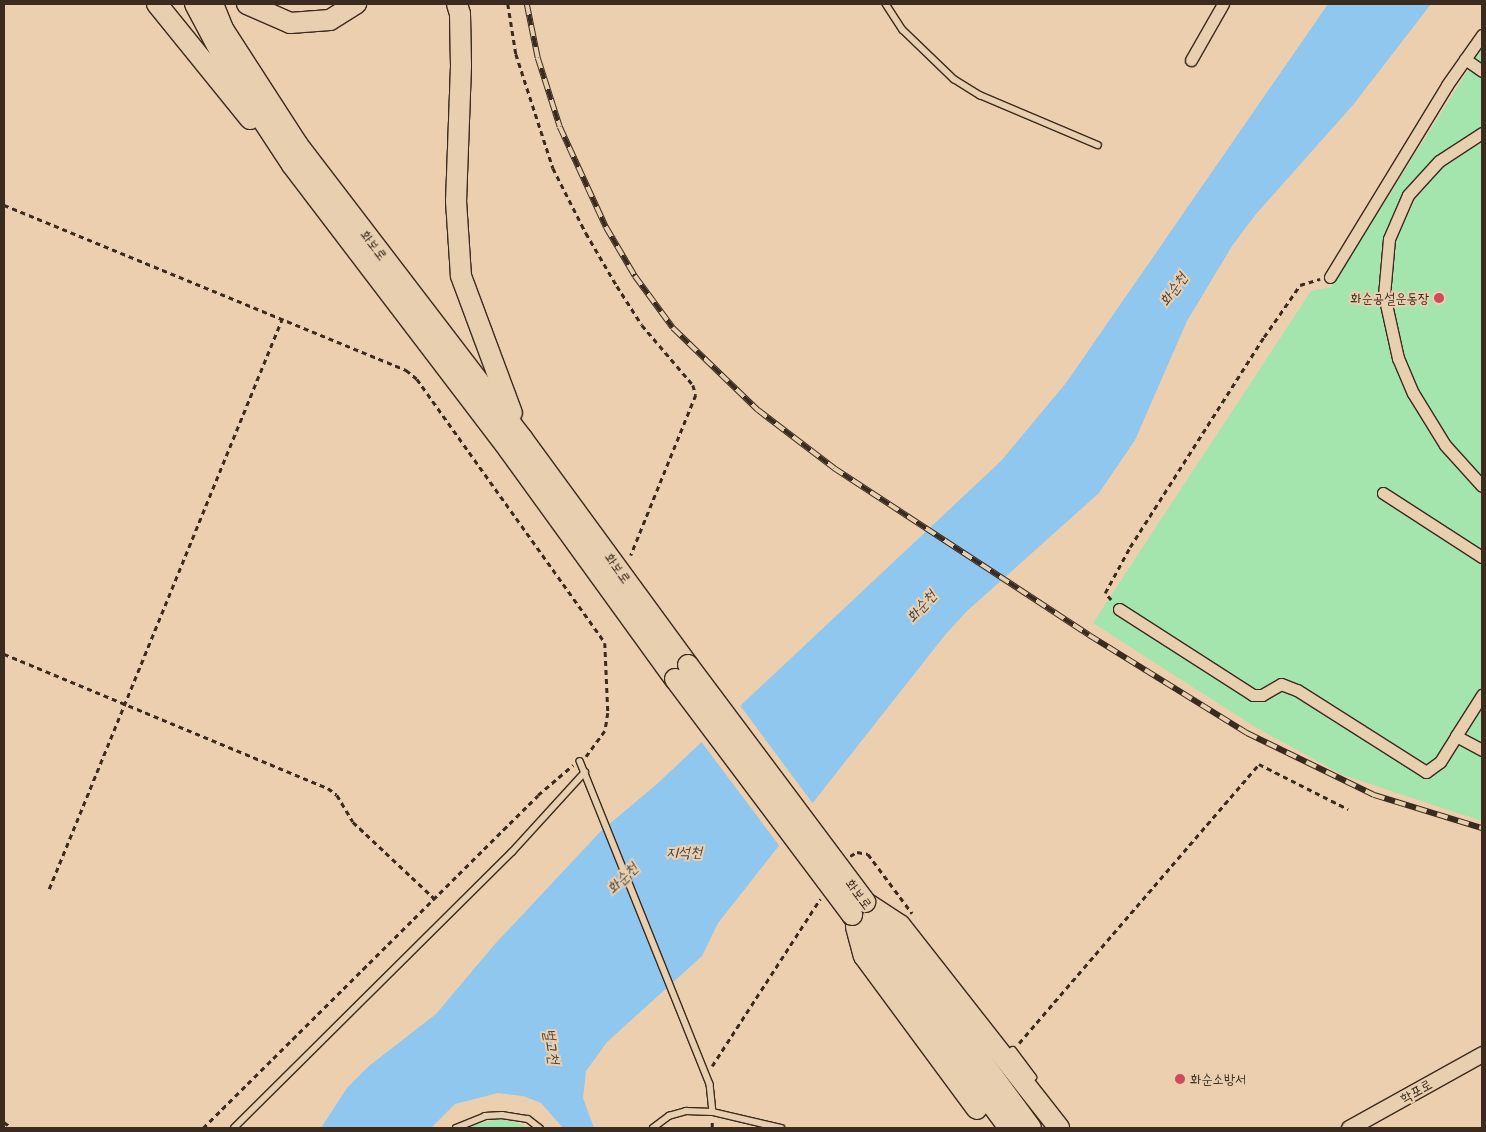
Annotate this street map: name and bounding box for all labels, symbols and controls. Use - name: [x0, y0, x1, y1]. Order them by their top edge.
- street label: 화보로: [357, 227, 391, 263]
- water label: 화순천: [1155, 269, 1191, 309]
- place label: 화순공설운동장: [1350, 290, 1429, 306]
- marker: 화순공설운동장: [1433, 292, 1445, 304]
- street label: 화보로: [601, 549, 635, 587]
- water label: 화순천: [902, 586, 940, 626]
- water label: 지석천: [666, 843, 702, 861]
- water label: 화순천: [603, 859, 641, 897]
- street label: 화보로: [842, 875, 876, 913]
- water label: 벌고천: [540, 1027, 564, 1065]
- place label: 화순소방서: [1190, 1071, 1246, 1087]
- marker: 화순소방서: [1174, 1073, 1186, 1085]
- street label: 학포로: [1397, 1075, 1435, 1107]

